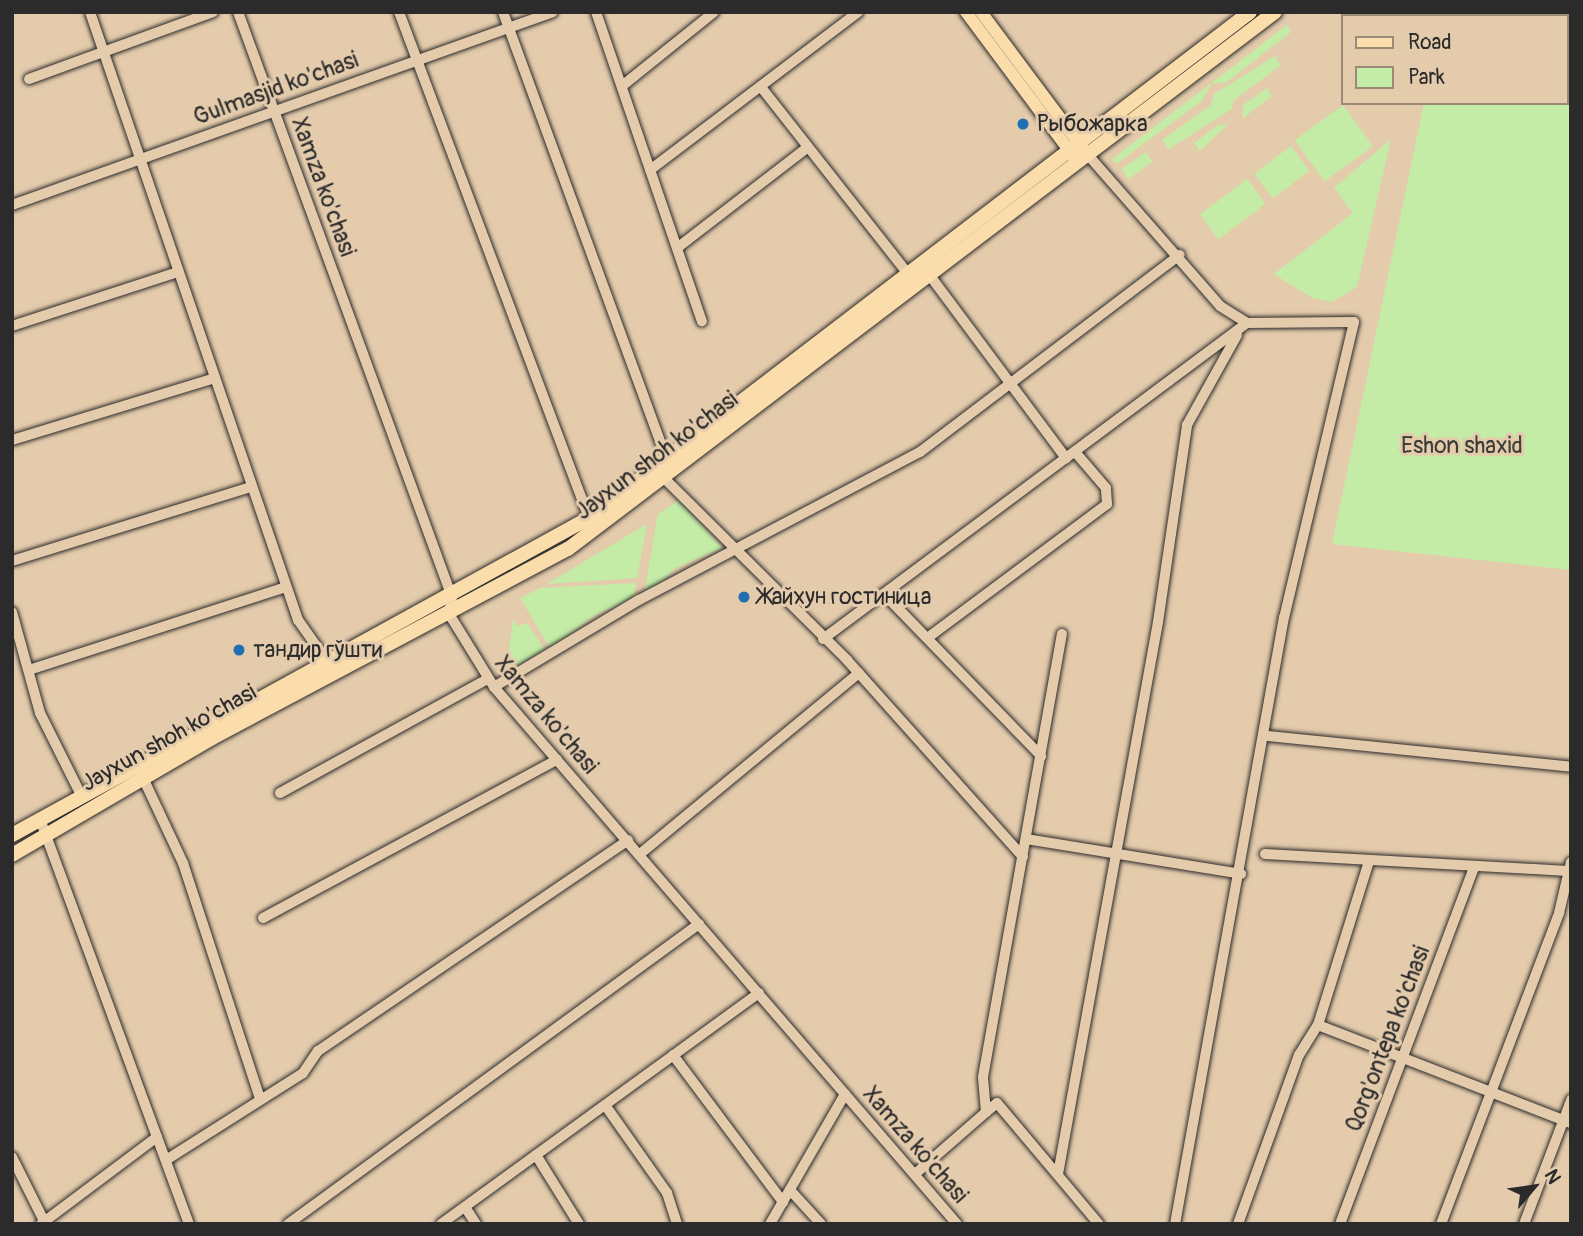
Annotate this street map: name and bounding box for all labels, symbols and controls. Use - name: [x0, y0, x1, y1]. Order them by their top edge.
- legend: [1342, 14, 1569, 105]
- text: Road: [1408, 29, 1452, 56]
- street label: Gulmasjid ko'chasi: [190, 46, 362, 132]
- text: Park: [1408, 64, 1445, 91]
- place label: Рыбожарка: [1037, 110, 1148, 138]
- street label: Xamza ko'chasi: [285, 114, 361, 260]
- marker: Рыбожарка: [1015, 116, 1031, 132]
- street label: Jayxun shoh ko'chasi: [570, 386, 744, 526]
- park label: Eshon shaxid: [1401, 432, 1523, 460]
- place label: Жайхун гостиница: [758, 583, 931, 611]
- marker: Жайхун гостиница: [736, 589, 752, 605]
- place label: тандир гўшти: [253, 636, 382, 664]
- marker: тандир гўшти: [231, 642, 247, 658]
- street label: Xamza ko'chasi: [489, 650, 603, 780]
- street label: Jayxun shoh ko'chasi: [77, 678, 261, 798]
- street label: Qorg'ontepa ko'chasi: [1340, 942, 1436, 1136]
- street label: Xamza ko'chasi: [857, 1081, 973, 1209]
- north arrow: [1499, 1152, 1569, 1222]
- text: N: [1539, 1165, 1566, 1188]

